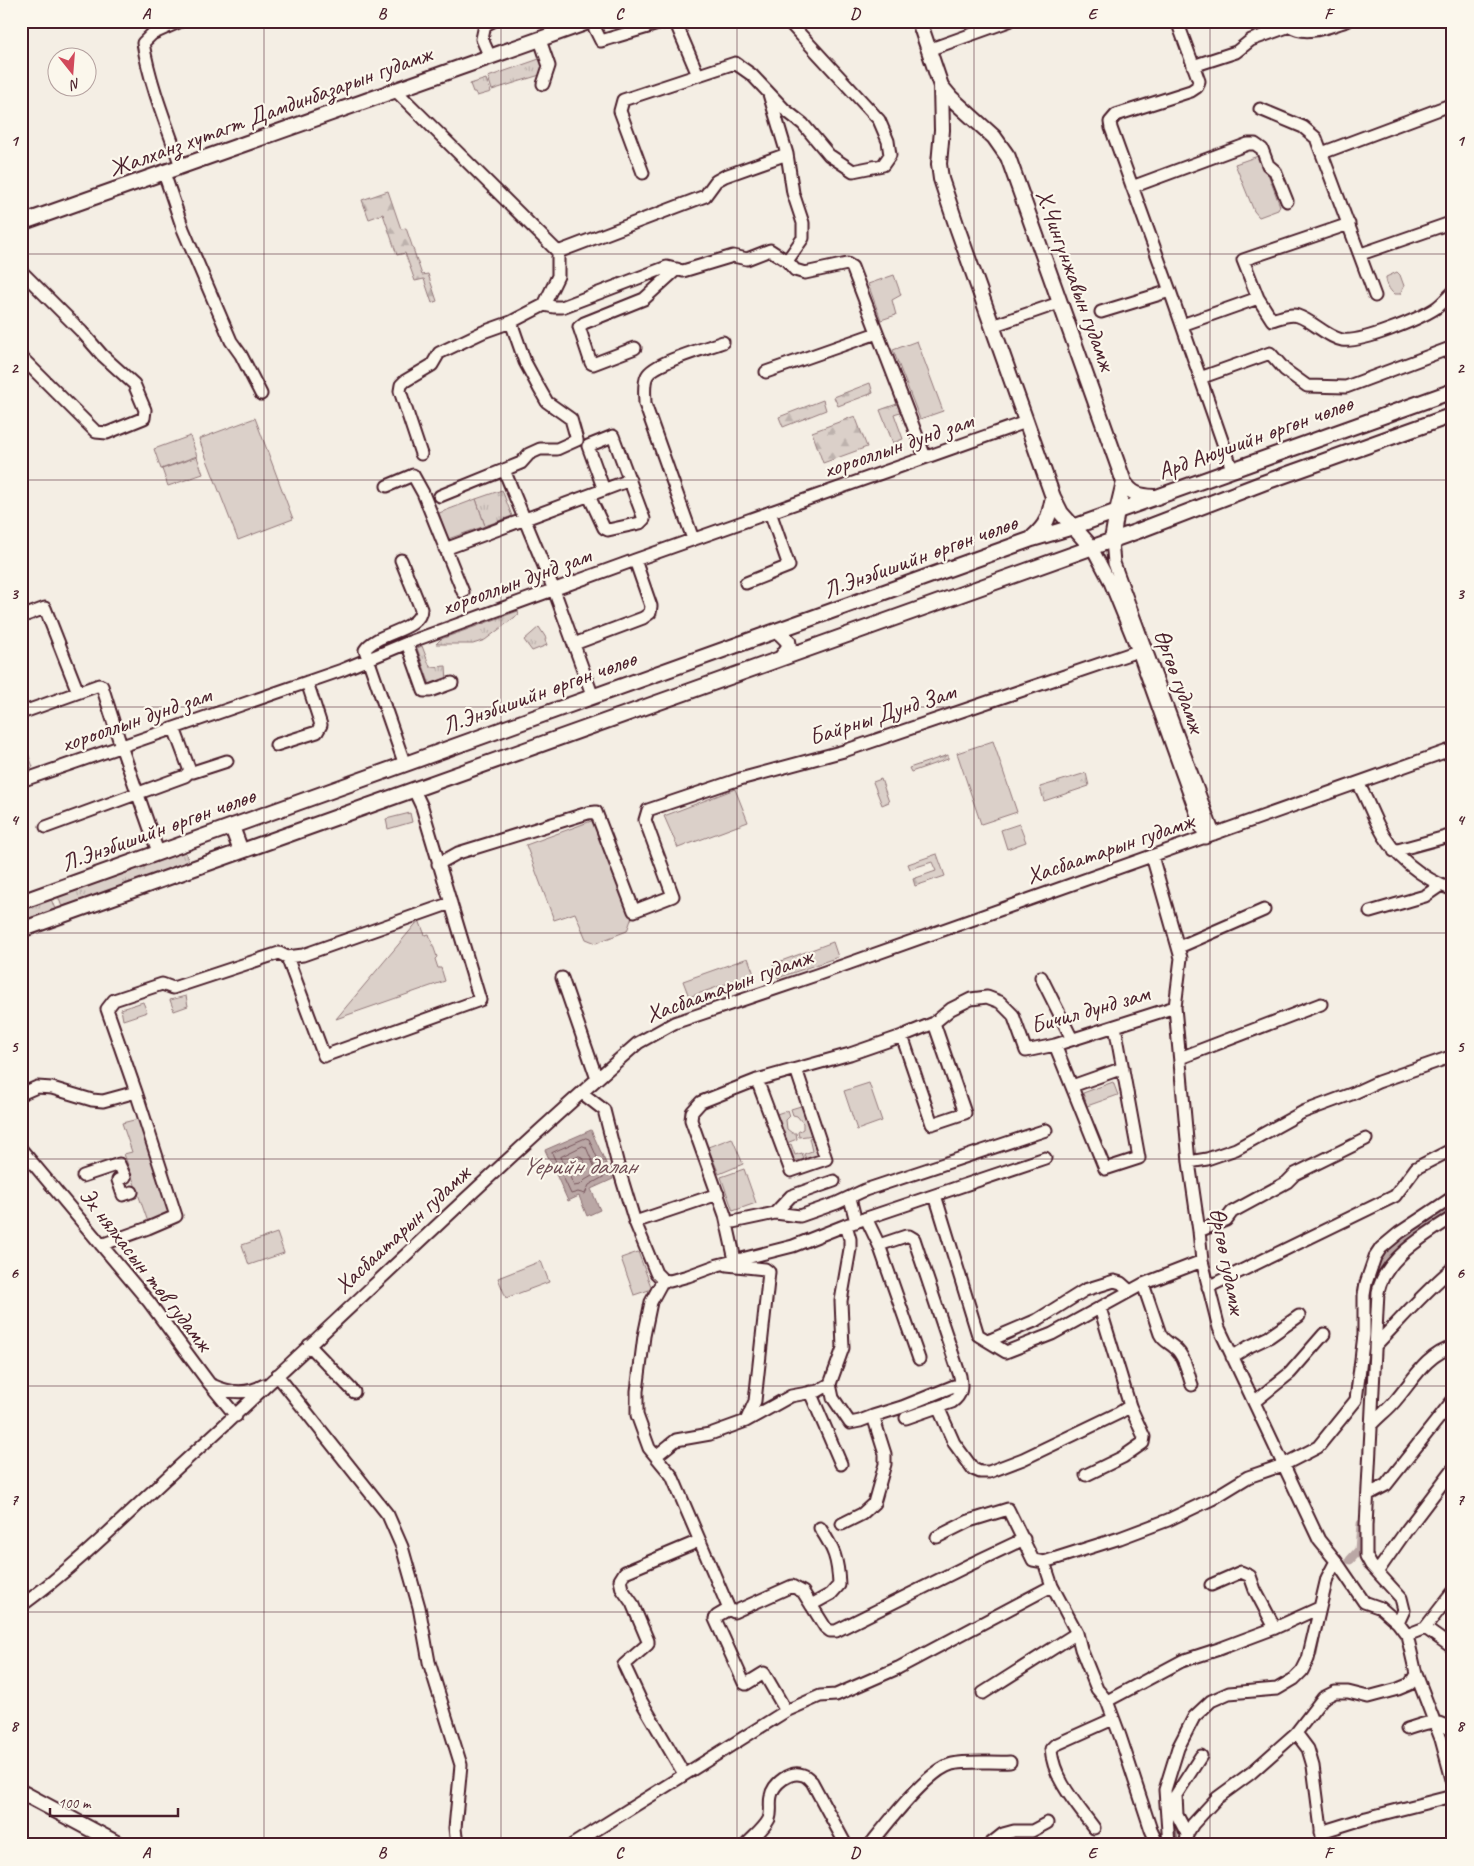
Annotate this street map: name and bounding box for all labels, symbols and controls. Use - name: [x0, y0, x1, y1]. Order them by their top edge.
- text: A: [142, 4, 152, 24]
- text: B: [378, 4, 388, 24]
- text: C: [615, 4, 625, 24]
- text: D: [850, 4, 861, 24]
- text: E: [1088, 4, 1099, 24]
- text: F: [1324, 4, 1335, 24]
- street label: Жалханз хутагт Дамдинбазарын гудамж: [104, 38, 439, 184]
- north arrow: [48, 48, 98, 98]
- text: N: [67, 75, 82, 94]
- text: 1: [10, 131, 19, 151]
- text: 1: [1456, 131, 1465, 151]
- street label: Х.Чингүнжавын гудамж: [1029, 186, 1123, 377]
- text: 2: [10, 358, 19, 378]
- text: 2: [1456, 358, 1465, 378]
- street label: Ард Аюушийн өргөн чөлөө: [1153, 387, 1358, 486]
- street label: хорооллын дунд зам: [819, 405, 978, 485]
- street label: Л.Энэбишийн өргөн чөлөө: [819, 506, 1022, 605]
- street label: хорооллын дунд зам: [437, 540, 596, 622]
- text: 3: [10, 584, 19, 604]
- text: 3: [1456, 584, 1465, 604]
- street label: Өргөө гудамж: [1147, 625, 1213, 739]
- street label: Л.Энэбишийн өргөн чөлөө: [438, 642, 641, 741]
- street label: Байрны Дунд Зам: [805, 676, 961, 752]
- street label: хорооллын дунд зам: [57, 679, 216, 759]
- street label: Л.Энэбишийн өргөн чөлөө: [57, 779, 260, 878]
- street label: Хасбаатарын гудамж: [1022, 804, 1200, 891]
- text: 4: [10, 810, 19, 830]
- text: 4: [1456, 810, 1465, 830]
- street label: Хасбаатарын гудамж: [642, 940, 819, 1029]
- street label: Бичил дунд зам: [1027, 977, 1154, 1040]
- text: 5: [11, 1037, 20, 1057]
- text: 5: [1457, 1037, 1466, 1057]
- water label: Үерийн далан: [522, 1150, 640, 1182]
- street label: Хасбаатарын гудамж: [328, 1156, 478, 1300]
- street label: Эх нялхасын төв гудамж: [73, 1181, 221, 1359]
- street label: Өргөө гудамж: [1203, 1205, 1253, 1319]
- text: 6: [10, 1263, 19, 1283]
- text: 6: [1456, 1263, 1465, 1283]
- text: 7: [10, 1490, 19, 1510]
- text: 7: [1456, 1490, 1465, 1510]
- text: 8: [10, 1716, 19, 1736]
- text: 8: [1456, 1716, 1465, 1736]
- scale bar: [50, 1786, 178, 1818]
- text: 100 m: [58, 1794, 92, 1813]
- text: A: [142, 1843, 152, 1863]
- text: B: [378, 1843, 388, 1863]
- text: C: [615, 1843, 625, 1863]
- text: D: [850, 1843, 861, 1863]
- text: E: [1088, 1843, 1099, 1863]
- text: F: [1324, 1843, 1335, 1863]

